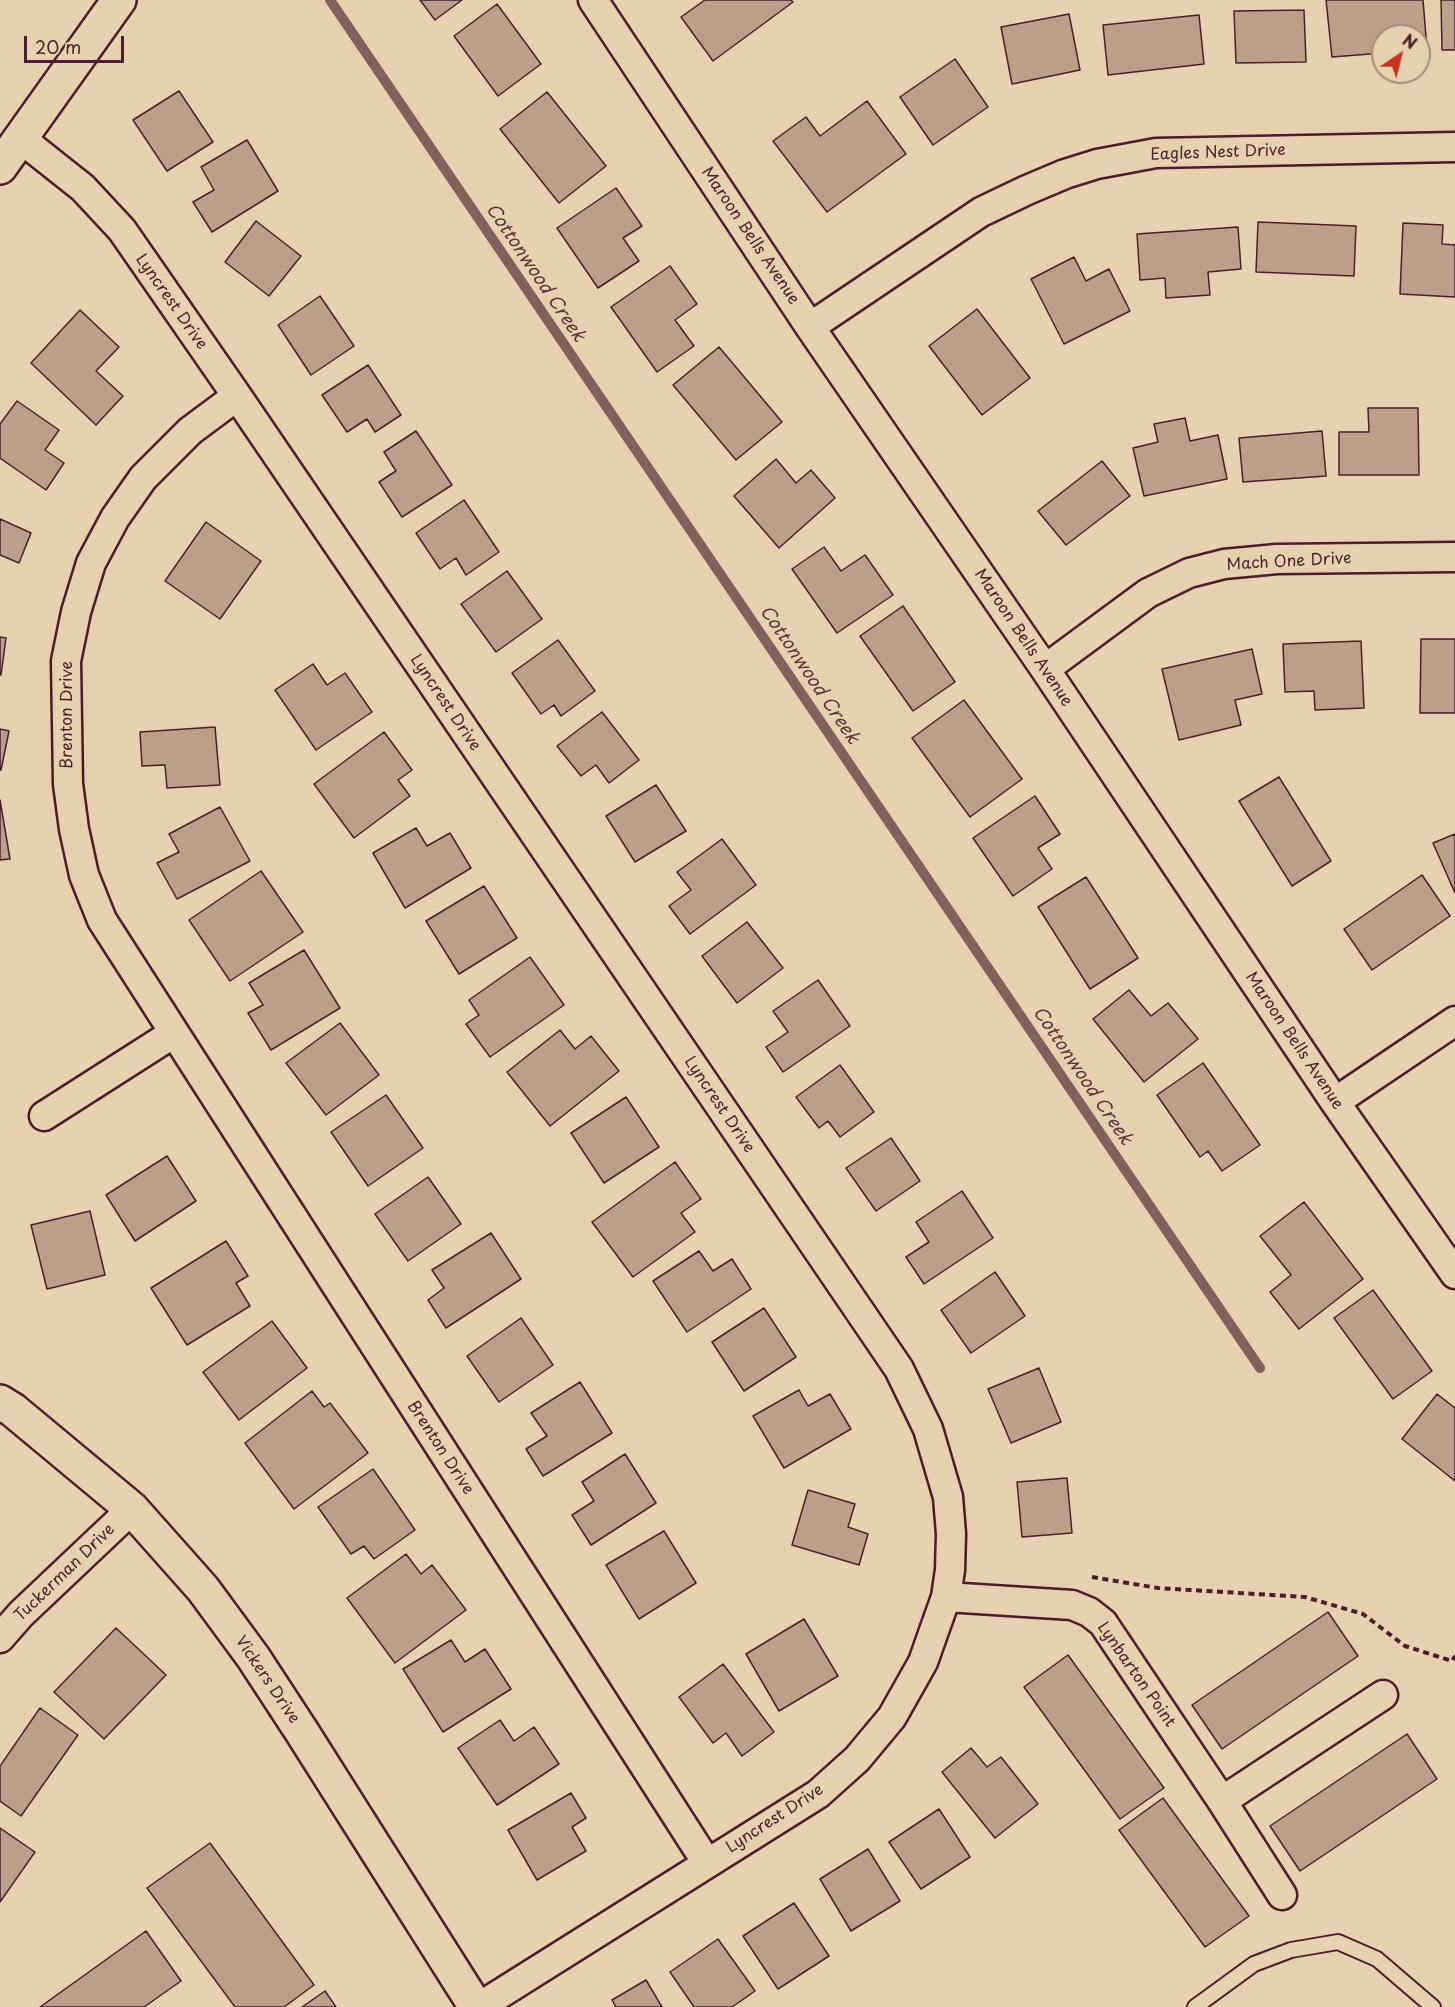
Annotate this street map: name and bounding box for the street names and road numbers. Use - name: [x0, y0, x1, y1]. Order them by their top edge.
- street label: Eagles Nest Drive: [1150, 141, 1286, 165]
- street label: Maroon Bells Avenue: [697, 164, 803, 308]
- street label: Lyncrest Drive: [131, 251, 211, 353]
- street label: Mach One Drive: [1226, 549, 1352, 575]
- street label: Maroon Bells Avenue: [970, 566, 1076, 710]
- street label: Lyncrest Drive: [406, 651, 484, 755]
- street label: Brenton Drive: [58, 661, 78, 769]
- street label: Maroon Bells Avenue: [1241, 969, 1347, 1113]
- street label: Lyncrest Drive: [680, 1053, 758, 1157]
- street label: Brenton Drive: [403, 1398, 477, 1498]
- street label: Tuckerman Drive: [11, 1520, 119, 1626]
- street label: Lynbarton Point: [1093, 1619, 1179, 1731]
- street label: Vickers Drive: [231, 1632, 303, 1728]
- street label: Lyncrest Drive: [723, 1780, 827, 1858]

